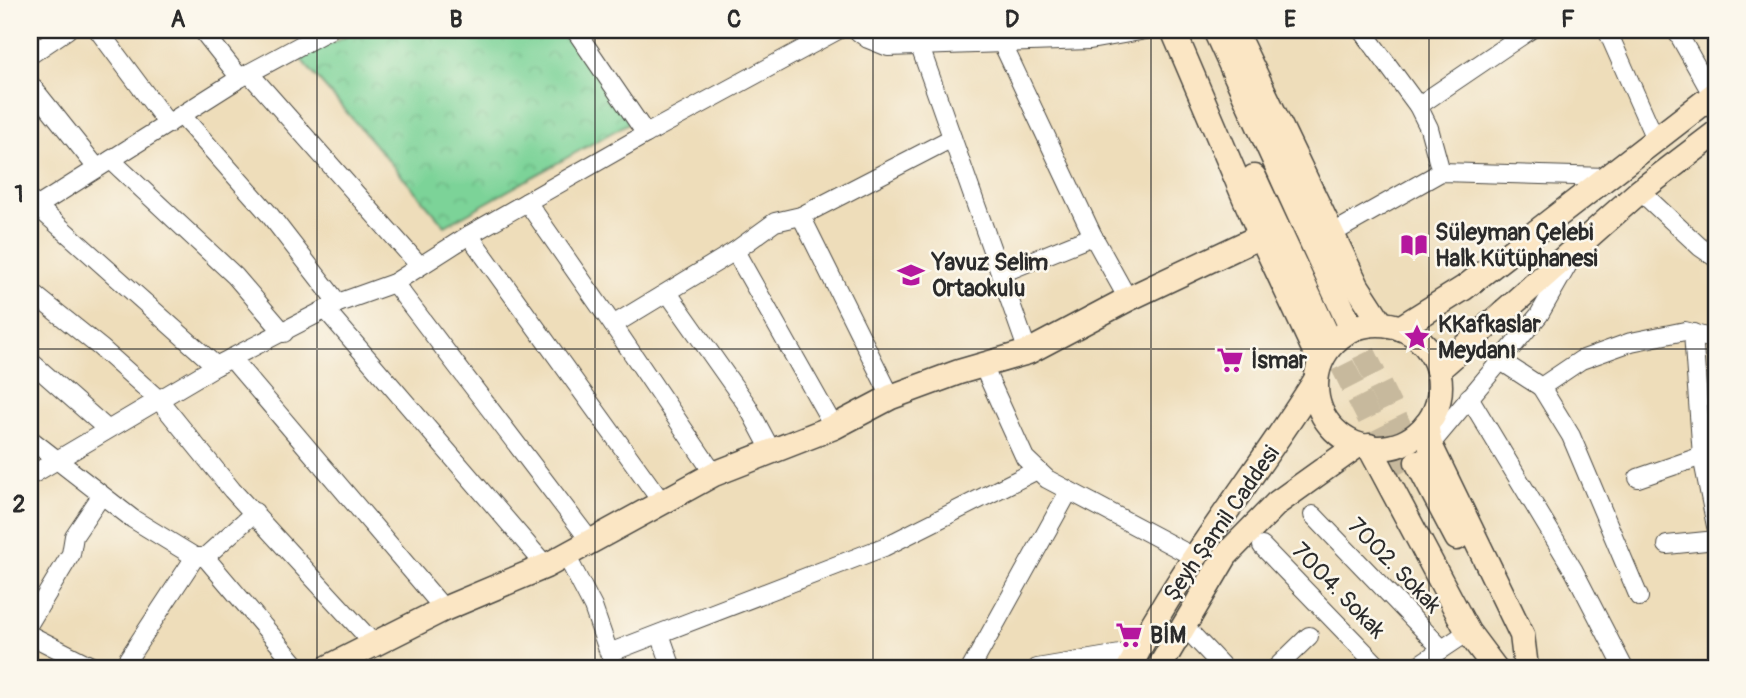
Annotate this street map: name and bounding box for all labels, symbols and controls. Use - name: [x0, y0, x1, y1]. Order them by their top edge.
- text: A: [171, 5, 186, 34]
- text: B: [449, 5, 463, 34]
- text: C: [727, 5, 741, 34]
- text: D: [1005, 5, 1019, 34]
- text: E: [1284, 5, 1296, 34]
- text: F: [1561, 5, 1575, 34]
- text: 1: [15, 180, 24, 209]
- place label: Süleyman Çelebi Halk Kütüphanesi: [1435, 218, 1598, 273]
- library icon: Süleyman Çelebi Halk Kütüphanesi: [1399, 230, 1429, 260]
- place label: Yavuz Selim Ortaokulu: [931, 248, 1048, 303]
- school or university icon: Yavuz Selim Ortaokulu: [896, 260, 926, 290]
- place label: KKafkaslar Meydanı: [1438, 310, 1542, 365]
- place icon: KKafkaslar Meydanı: [1402, 322, 1432, 352]
- supermarket icon: İsmar: [1215, 345, 1245, 375]
- place label: İsmar: [1251, 346, 1308, 375]
- street label: Şeyh Şamil Caddesi: [1157, 440, 1286, 607]
- text: 2: [13, 490, 26, 519]
- street label: 7002. Sokak: [1342, 511, 1448, 620]
- street label: 7004. Sokak: [1286, 536, 1392, 645]
- supermarket icon: BİM: [1114, 620, 1144, 650]
- place label: BİM: [1150, 621, 1186, 650]

